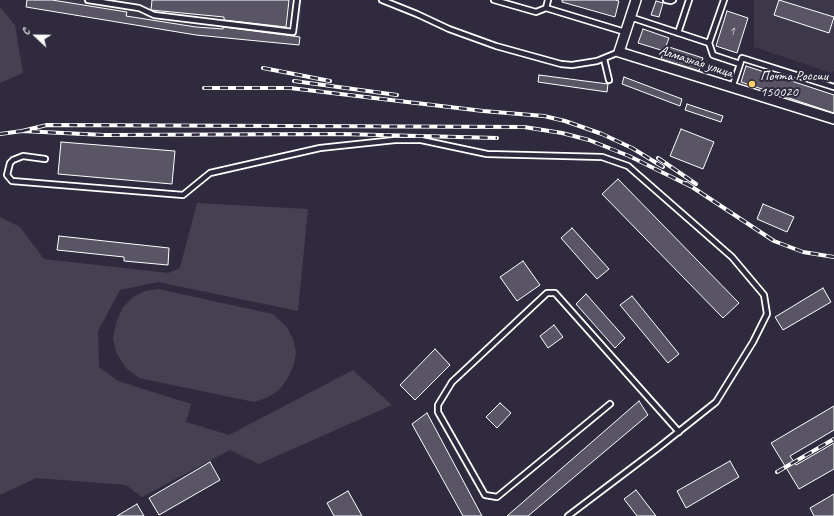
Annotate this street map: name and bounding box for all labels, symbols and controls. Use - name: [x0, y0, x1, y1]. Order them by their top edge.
- north arrow: [16, 16, 56, 56]
- house number: 1: [729, 25, 735, 39]
- text: С: [17, 26, 32, 37]
- street label: Алмазная улица: [657, 42, 735, 82]
- place label: Почта России 150020: [760, 68, 828, 100]
- marker: Почта России 150020: [747, 79, 757, 89]

